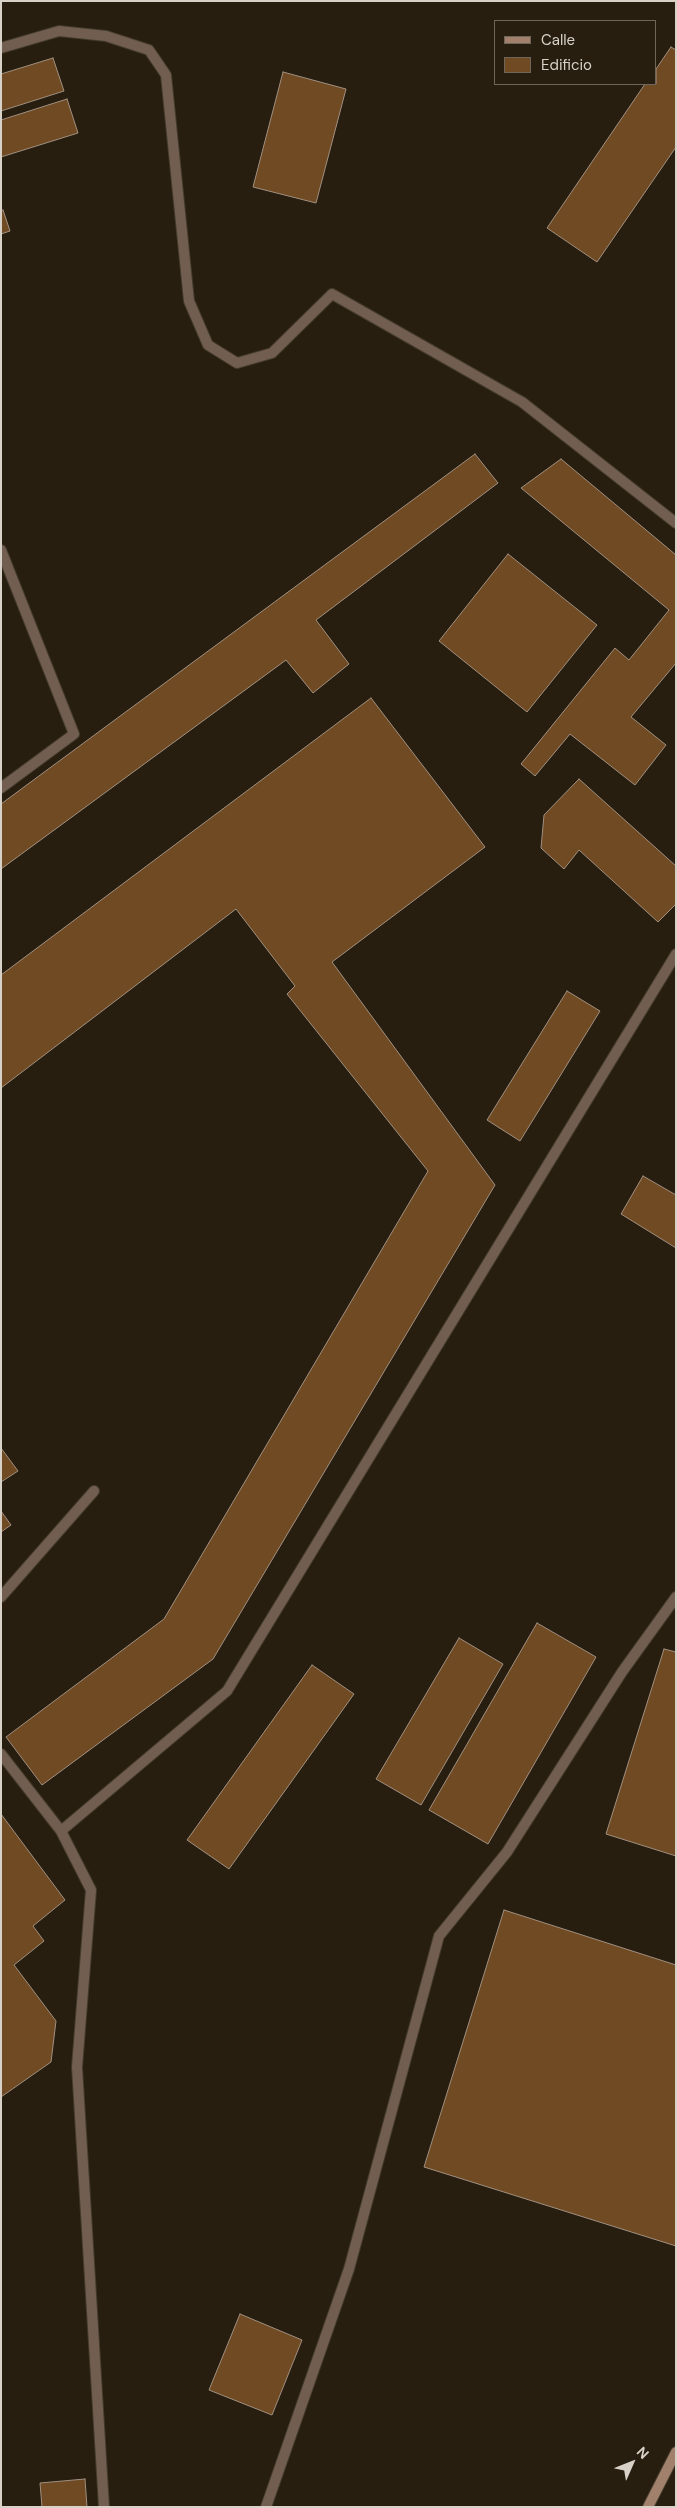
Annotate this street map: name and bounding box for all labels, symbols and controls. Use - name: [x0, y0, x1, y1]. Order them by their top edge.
- legend: [494, 20, 657, 85]
- text: Calle: [541, 30, 575, 50]
- text: Edificio: [541, 55, 592, 75]
- north arrow: [607, 2438, 657, 2488]
- text: N: [633, 2443, 653, 2463]

